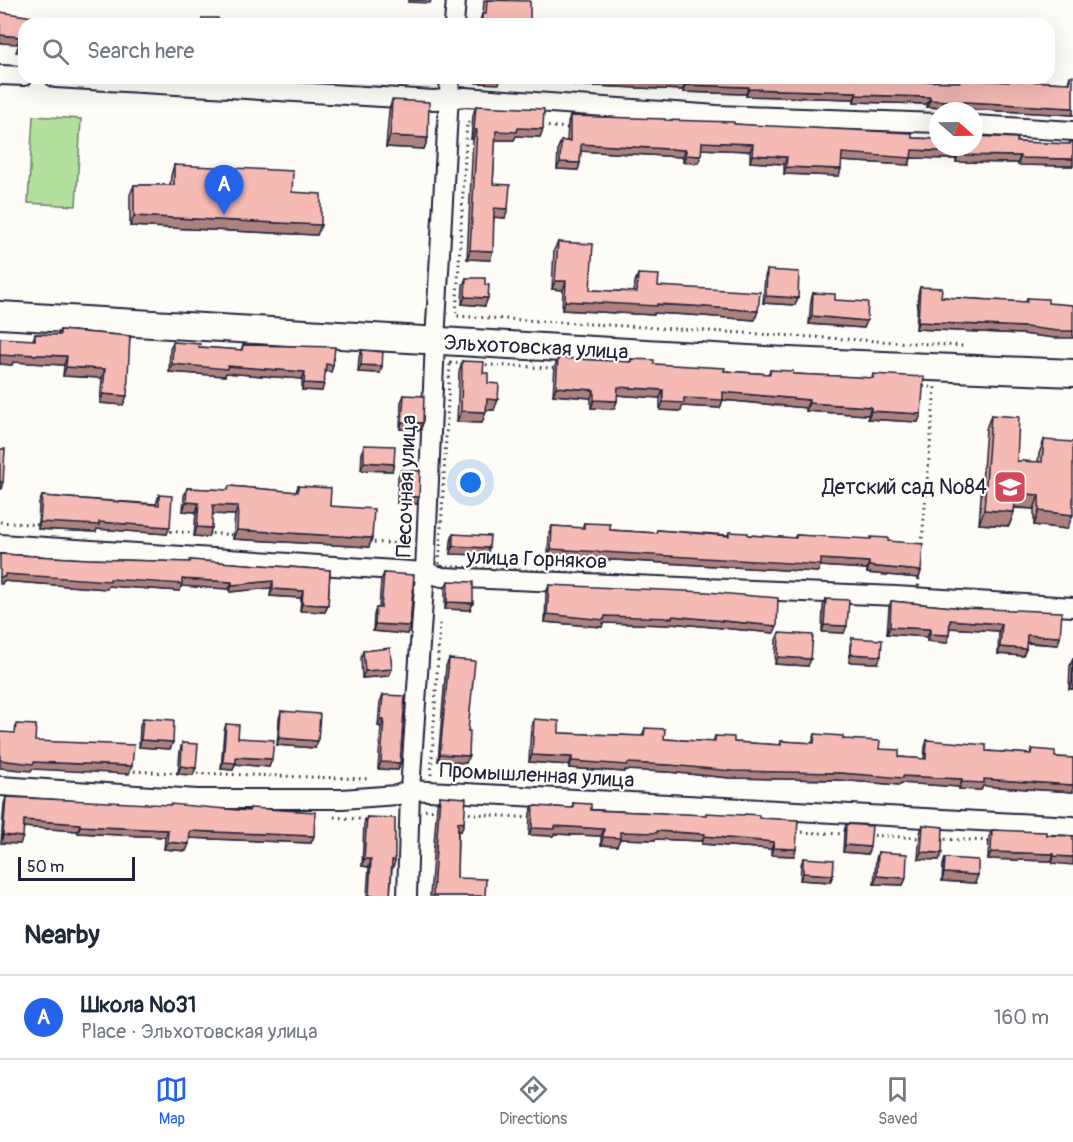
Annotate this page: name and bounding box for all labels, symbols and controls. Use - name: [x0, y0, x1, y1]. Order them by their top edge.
- search box: [18, 18, 1055, 84]
- icon: search: [39, 35, 72, 68]
- text: Search here: [87, 37, 194, 65]
- north arrow: [929, 102, 983, 156]
- pin: A: [204, 166, 244, 215]
- street label: Эльхотовская улица: [443, 329, 629, 366]
- street label: Песочная улица: [391, 414, 422, 558]
- your location: [456, 468, 485, 497]
- school or university icon: Детский сад №84: [992, 469, 1028, 505]
- place label: Детский сад №84: [821, 474, 987, 501]
- street label: улица Горняков: [465, 544, 608, 575]
- street label: Промышленная улица: [439, 757, 635, 794]
- scale bar: [18, 854, 135, 882]
- text: 50 m: [27, 857, 64, 877]
- text: Nearby: [24, 919, 100, 951]
- text: Школа №31: [81, 991, 196, 1019]
- text: A: [37, 1005, 50, 1030]
- text: 160 m: [994, 1005, 1049, 1030]
- text: Place · Эльхотовская улица: [81, 1019, 318, 1044]
- tab: Map: [155, 1073, 188, 1129]
- tab: Directions: [499, 1073, 567, 1129]
- tab: Saved: [878, 1073, 918, 1129]

